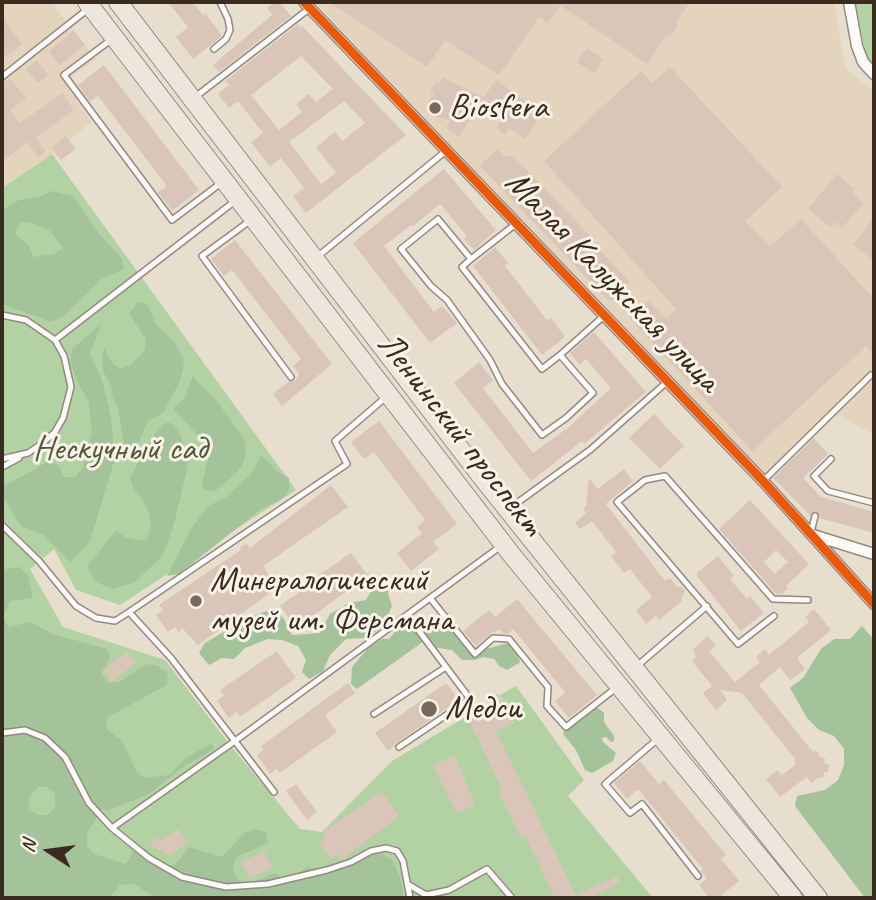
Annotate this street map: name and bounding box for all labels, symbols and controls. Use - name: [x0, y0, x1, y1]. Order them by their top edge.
- place label: Biosfera: [449, 87, 548, 129]
- marker: Biosfera: [427, 100, 443, 116]
- street label: Малая Калужская улица: [496, 162, 728, 402]
- street label: Ленинский проспект: [367, 325, 553, 545]
- park label: Нескучный сад: [33, 429, 207, 471]
- place label: Минералогический музей им. Ферсмана: [210, 560, 453, 642]
- marker: Минералогический музей им. Ферсмана: [188, 593, 204, 609]
- place label: Медси: [445, 688, 521, 730]
- marker: Медси: [419, 699, 439, 719]
- north arrow: [14, 816, 84, 886]
- text: N: [16, 838, 42, 855]

